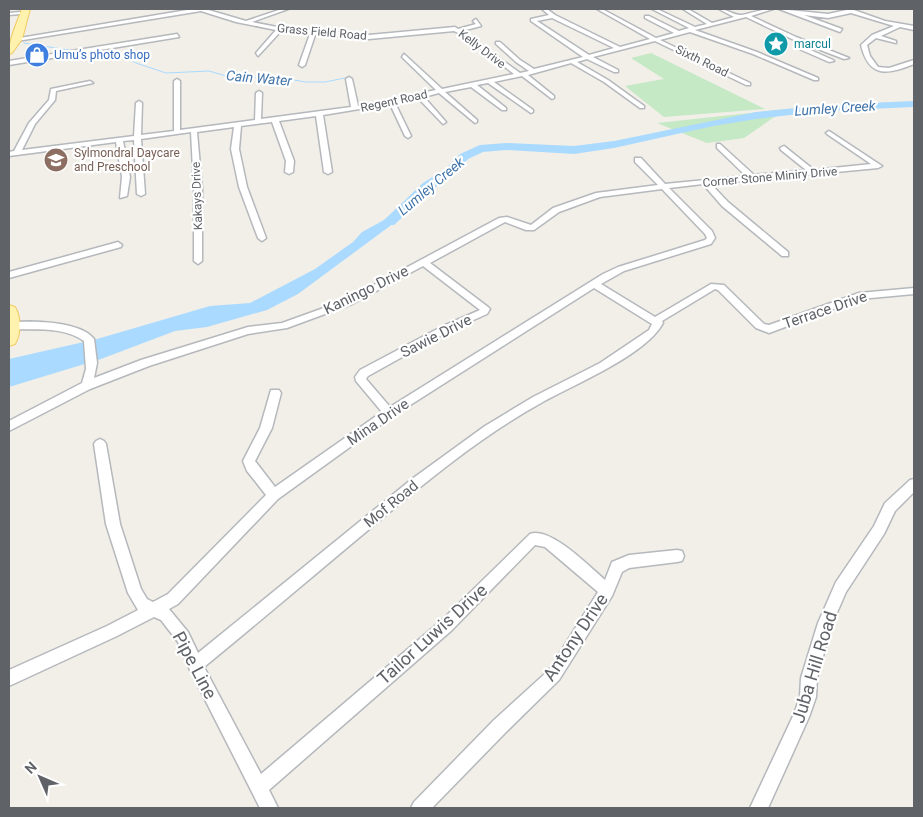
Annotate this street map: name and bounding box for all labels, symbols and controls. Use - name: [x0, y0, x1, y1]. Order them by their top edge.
- street label: Grass Field Road: [277, 21, 367, 43]
- street label: Kelly Drive: [456, 27, 508, 71]
- place icon: marcul: [763, 31, 789, 57]
- place label: marcul: [794, 37, 831, 51]
- shop icon: Umu’s photo shop: [24, 42, 50, 68]
- street label: Sixth Road: [673, 42, 731, 80]
- place label: Umu’s photo shop: [54, 48, 150, 62]
- water label: Cain Water: [225, 67, 293, 89]
- street label: Regent Road: [359, 87, 429, 115]
- water label: Lumley Creek: [794, 97, 877, 119]
- place label: Sylmondral Daycare and Preschool: [74, 146, 180, 174]
- school or university icon: Sylmondral Daycare and Preschool: [43, 147, 69, 173]
- water label: Lumley Creek: [395, 153, 468, 218]
- street label: Kakays Drive: [189, 162, 205, 230]
- street label: Corner Stone Miniry Drive: [702, 164, 838, 190]
- street label: Kaningo Drive: [321, 262, 411, 318]
- street label: Terrace Drive: [781, 287, 869, 333]
- street label: Sawie Drive: [397, 310, 475, 362]
- street label: Mina Drive: [344, 395, 412, 449]
- street label: Mof Road: [360, 477, 422, 531]
- street label: Tailor Luwis Drive: [373, 579, 491, 689]
- street label: Antony Drive: [538, 589, 612, 685]
- street label: Juba Hill Road: [787, 608, 841, 726]
- street label: Pipe Line: [168, 628, 222, 702]
- north arrow: [15, 752, 65, 802]
- text: N: [22, 759, 40, 777]

